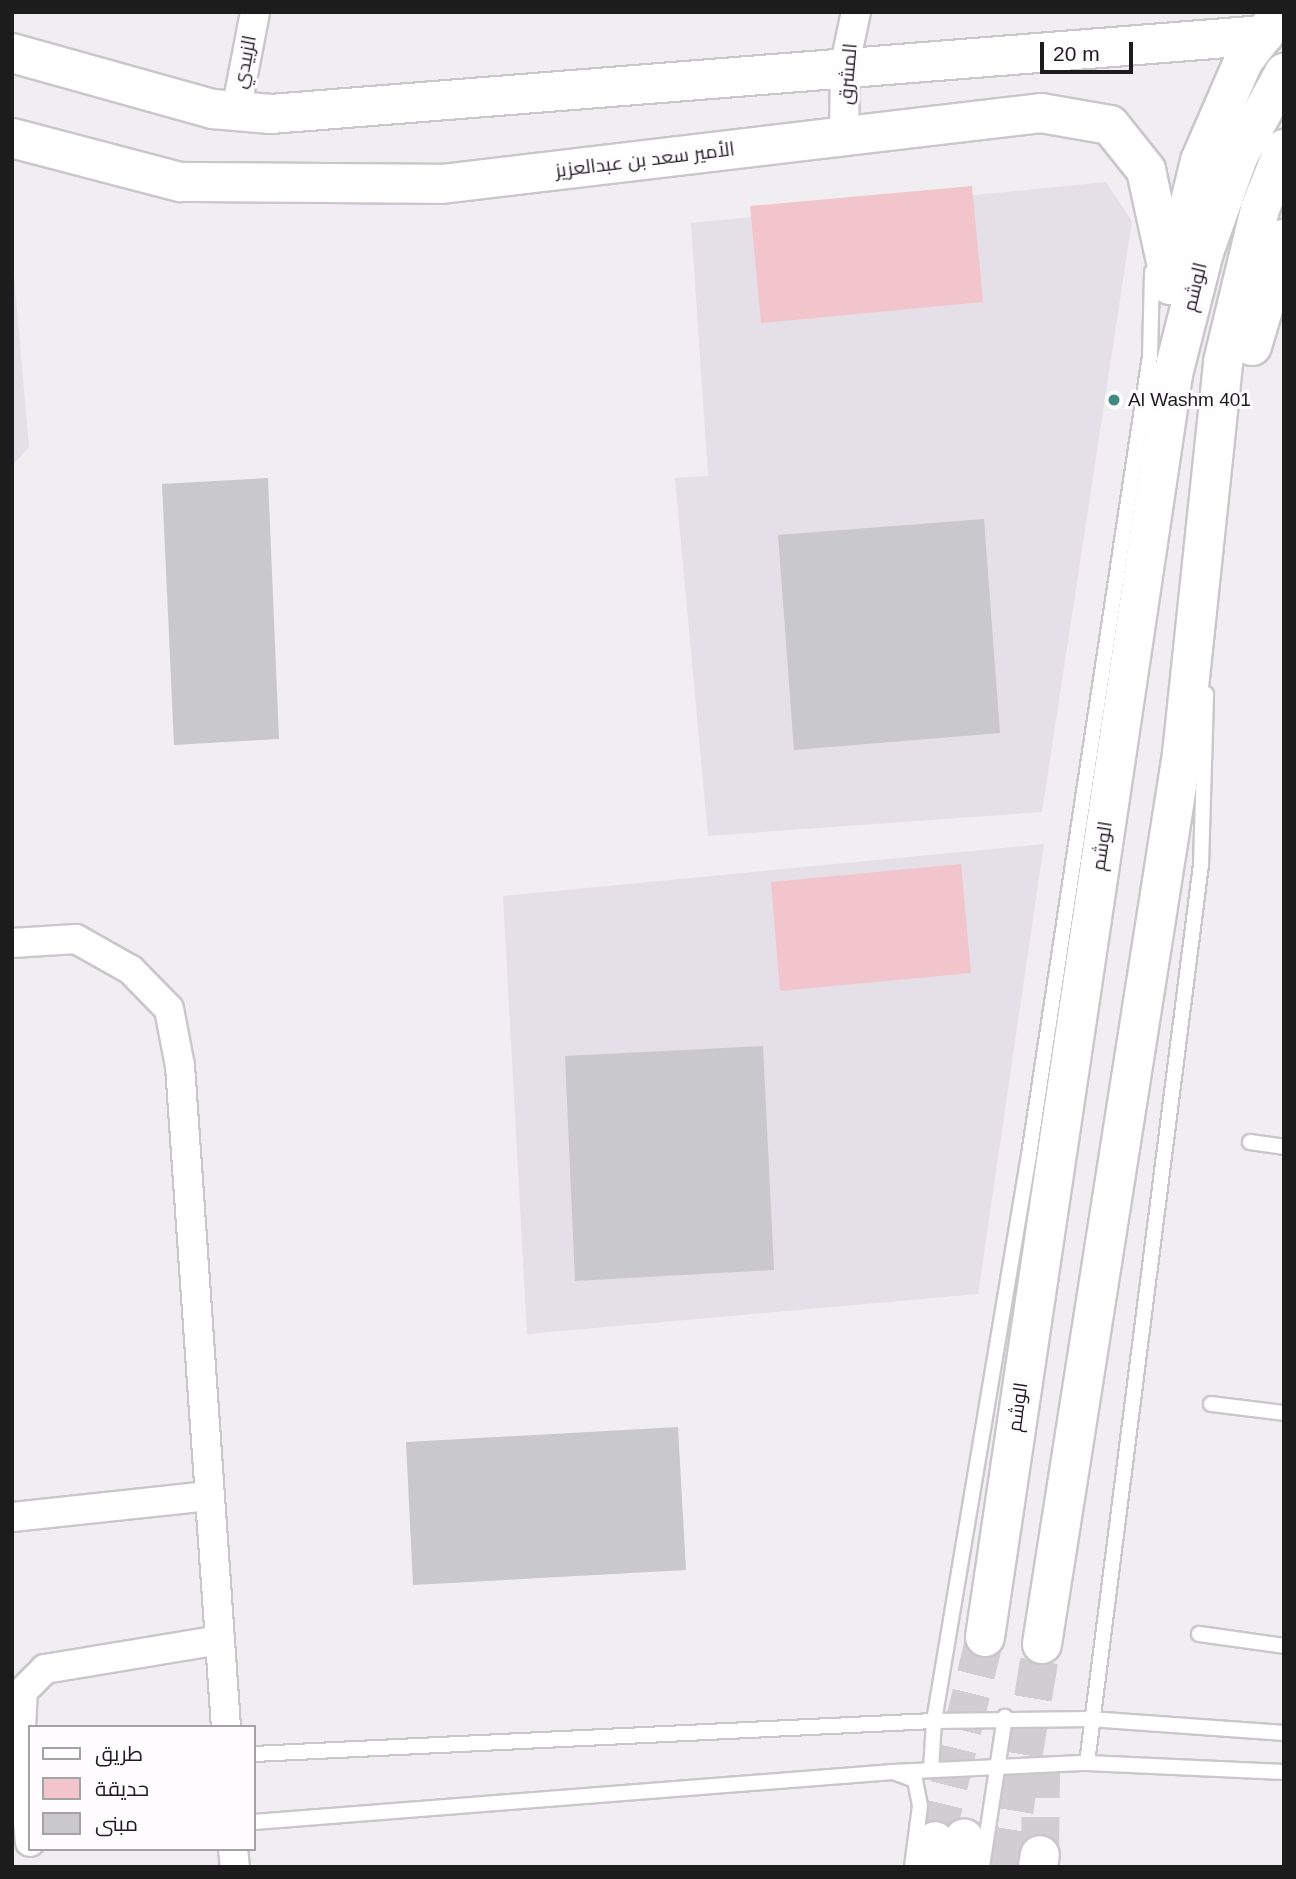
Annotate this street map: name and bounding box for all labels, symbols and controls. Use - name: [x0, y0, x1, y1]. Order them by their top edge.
- scale bar: [1044, 28, 1137, 72]
- street label: الزبيدي: [229, 33, 261, 91]
- street label: المشرق: [834, 42, 862, 106]
- text: 20 m: [1053, 42, 1100, 65]
- street label: الأمير سعد بن عبدالعزيز: [554, 138, 736, 182]
- street label: الوشم: [1178, 260, 1212, 314]
- place label: Al Washm 401: [1128, 389, 1251, 411]
- marker: Al Washm 401: [1106, 392, 1122, 408]
- street label: الوشم: [1087, 820, 1117, 872]
- street label: الوشم: [1003, 1381, 1033, 1433]
- legend: [28, 1725, 256, 1851]
- text: طريق: [95, 1742, 143, 1765]
- text: حديقة: [95, 1777, 149, 1800]
- text: مبنى: [95, 1812, 138, 1835]

